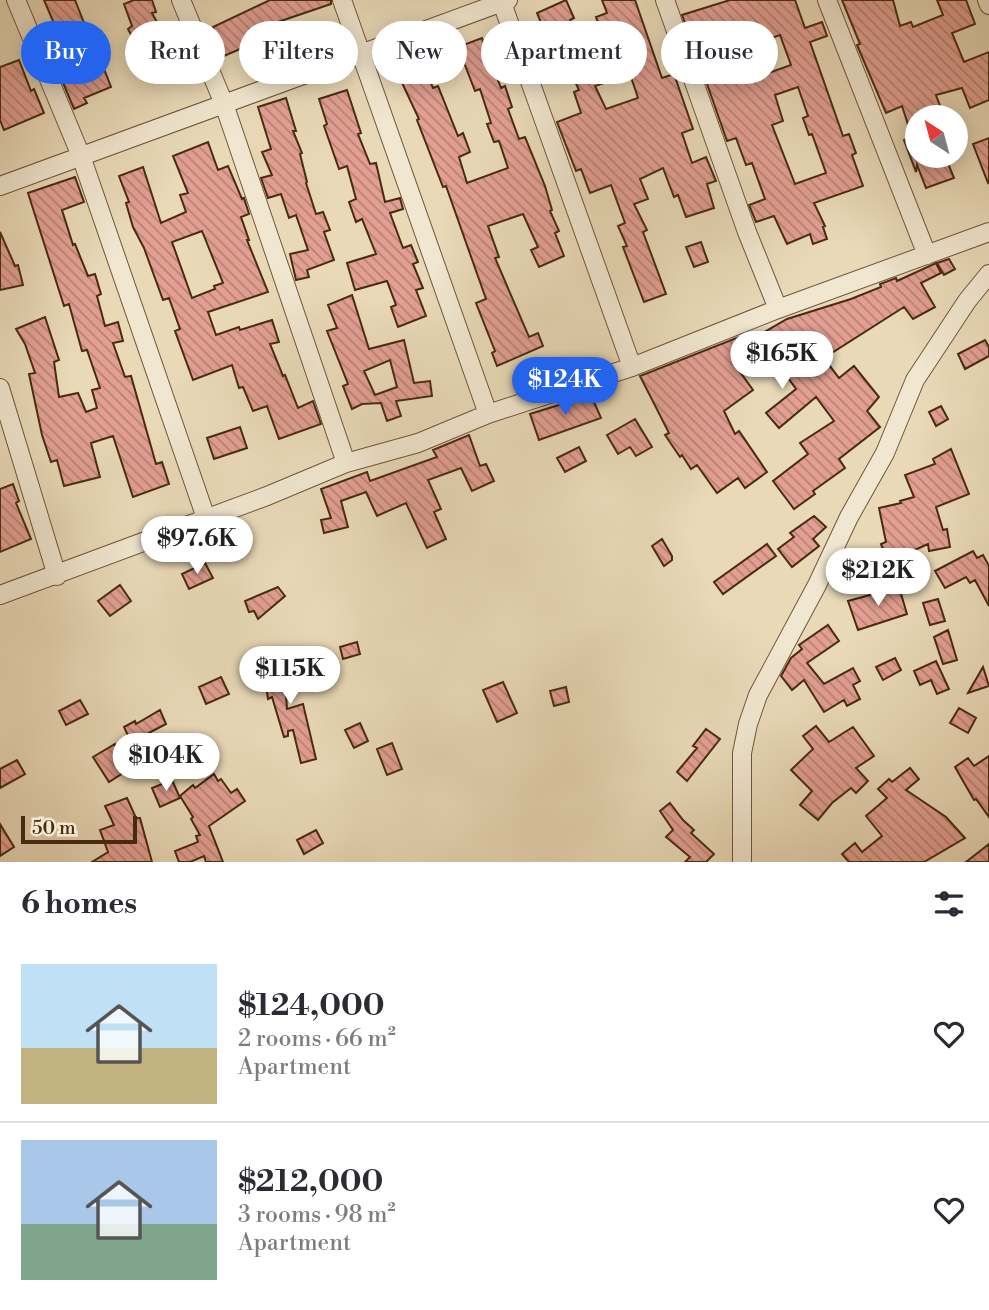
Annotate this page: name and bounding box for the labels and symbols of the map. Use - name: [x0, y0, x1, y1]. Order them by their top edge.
- north arrow: [905, 105, 968, 168]
- pin: $165K: [733, 332, 831, 391]
- pin: $124K: [516, 358, 614, 417]
- pin: $97.6K: [140, 516, 254, 576]
- pin: $212K: [829, 548, 927, 608]
- pin: $115K: [241, 646, 339, 706]
- pin: $104K: [117, 734, 215, 793]
- scale bar: [21, 813, 136, 845]

